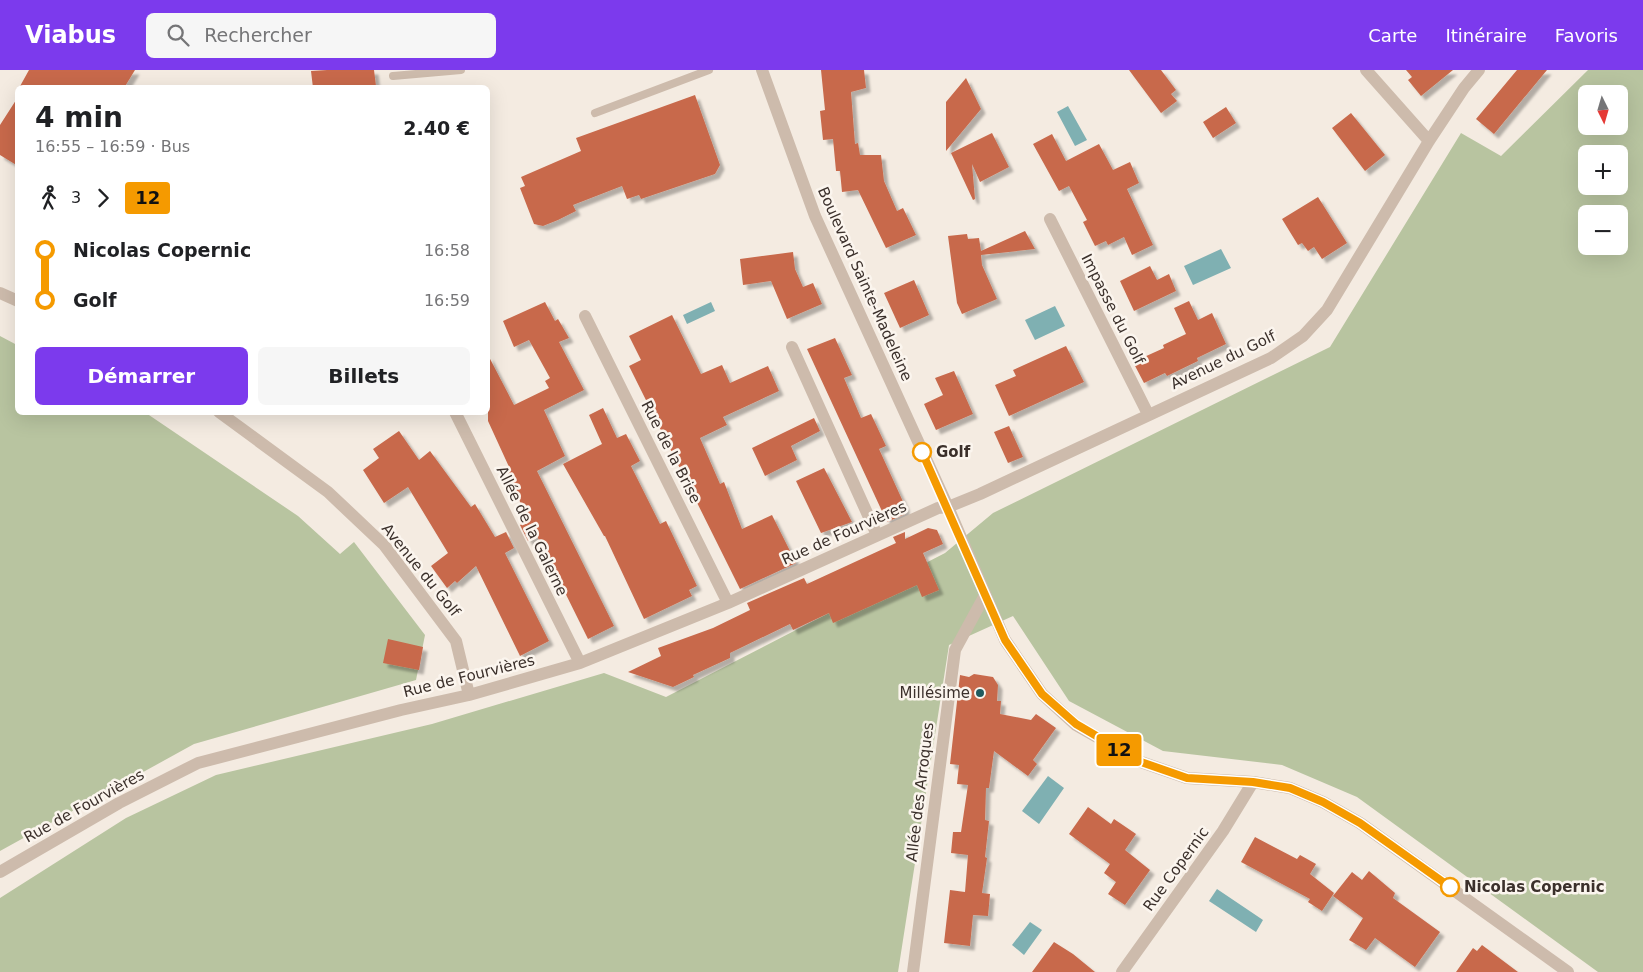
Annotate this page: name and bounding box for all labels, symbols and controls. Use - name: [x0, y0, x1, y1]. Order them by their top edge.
- search box: [146, 13, 496, 58]
- text: Viabus: [25, 21, 116, 49]
- icon: search: [164, 21, 192, 49]
- text: Rechercher: [204, 24, 312, 46]
- text: Carte: [1368, 25, 1417, 46]
- text: Itinéraire: [1445, 25, 1527, 46]
- text: Favoris: [1555, 25, 1618, 46]
- north arrow: [1578, 85, 1628, 135]
- map controls: [1578, 85, 1628, 255]
- text: 4 min: [35, 101, 123, 134]
- text: 2.40 €: [403, 117, 470, 139]
- text: 16:55 – 16:59 · Bus: [35, 137, 190, 156]
- button: +: [1578, 145, 1628, 195]
- icon: walk: [35, 184, 63, 212]
- icon: forward: [89, 184, 117, 212]
- street label: Boulevard Sainte-Madeleine: [814, 184, 916, 384]
- text: 12: [135, 187, 160, 208]
- text: 3: [71, 188, 81, 207]
- button: −: [1578, 205, 1628, 255]
- text: Nicolas Copernic: [73, 239, 251, 261]
- text: 16:58: [424, 241, 470, 260]
- street label: Impasse du Golf: [1077, 251, 1149, 368]
- text: Golf: [73, 289, 116, 311]
- text: 16:59: [424, 291, 470, 310]
- street label: Avenue du Golf: [1168, 326, 1279, 393]
- button: Démarrer: [35, 347, 248, 405]
- button: Billets: [258, 347, 470, 405]
- street label: Rue de la Brise: [637, 398, 705, 506]
- marker: Golf: [912, 442, 932, 462]
- place label: Golf: [936, 443, 971, 461]
- street label: Allée de la Galerne: [493, 463, 571, 599]
- street label: Rue de Fourvières: [779, 497, 909, 569]
- street label: Avenue du Golf: [378, 520, 464, 621]
- street label: Rue de Fourvières: [401, 651, 537, 701]
- place label: Millésime: [900, 684, 970, 702]
- marker: Millésime: [974, 687, 986, 699]
- street label: Allée des Arroques: [903, 721, 938, 863]
- line badge: 12: [1096, 734, 1142, 766]
- text: 12: [1106, 739, 1132, 760]
- street label: Rue de Fourvières: [21, 765, 148, 847]
- street label: Rue Copernic: [1139, 823, 1213, 915]
- marker: Nicolas Copernic: [1440, 877, 1460, 897]
- place label: Nicolas Copernic: [1464, 878, 1605, 896]

